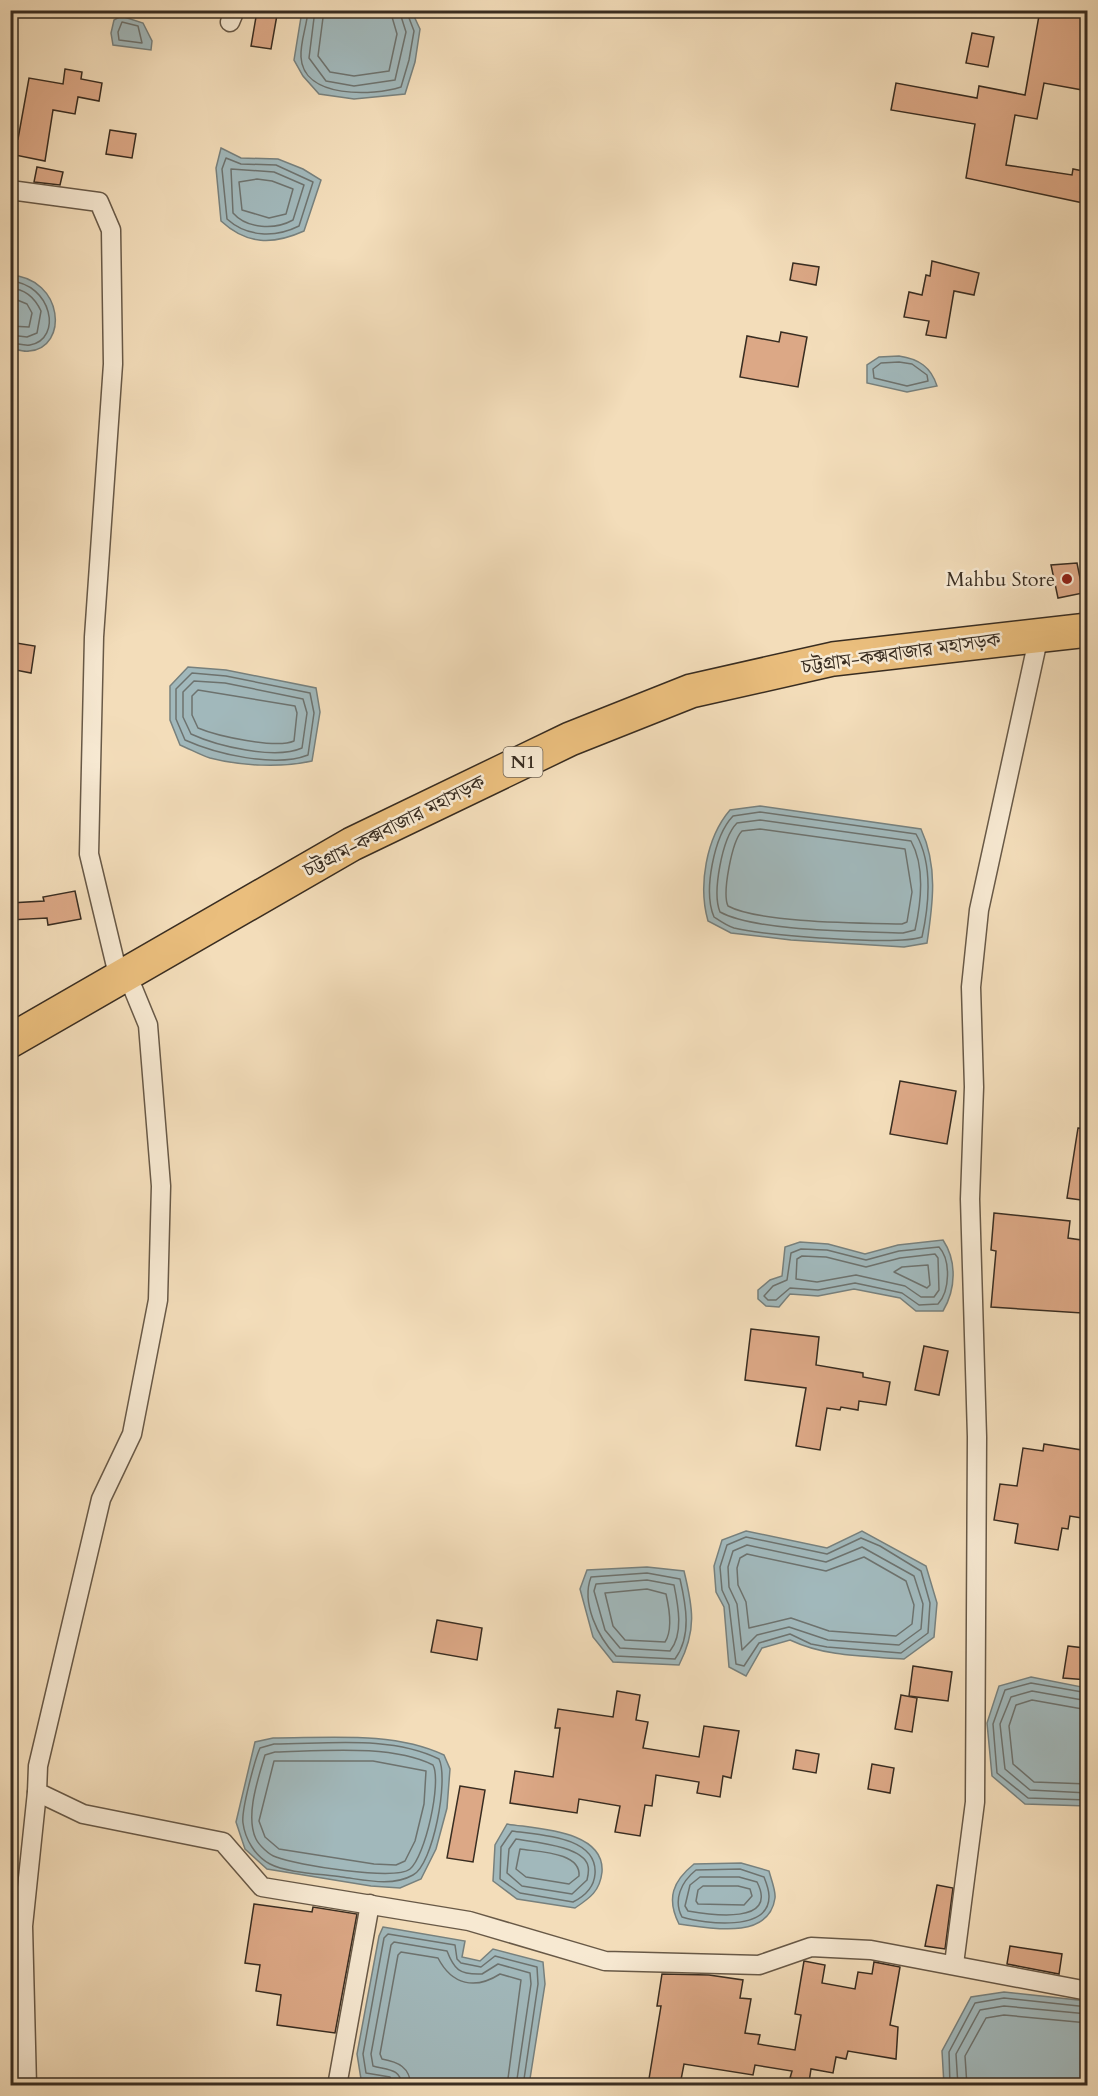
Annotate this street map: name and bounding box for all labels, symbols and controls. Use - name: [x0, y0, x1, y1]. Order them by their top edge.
- place label: Mahbu Store: [946, 566, 1055, 593]
- marker: Mahbu Store: [1060, 572, 1074, 586]
- street label: চট্টগ্রাম-কক্সবাজার মহাসড়ক: [799, 626, 1003, 680]
- road number: N1: [504, 747, 542, 777]
- street label: চট্টগ্রাম-কক্সবাজার মহাসড়ক: [298, 768, 490, 884]

